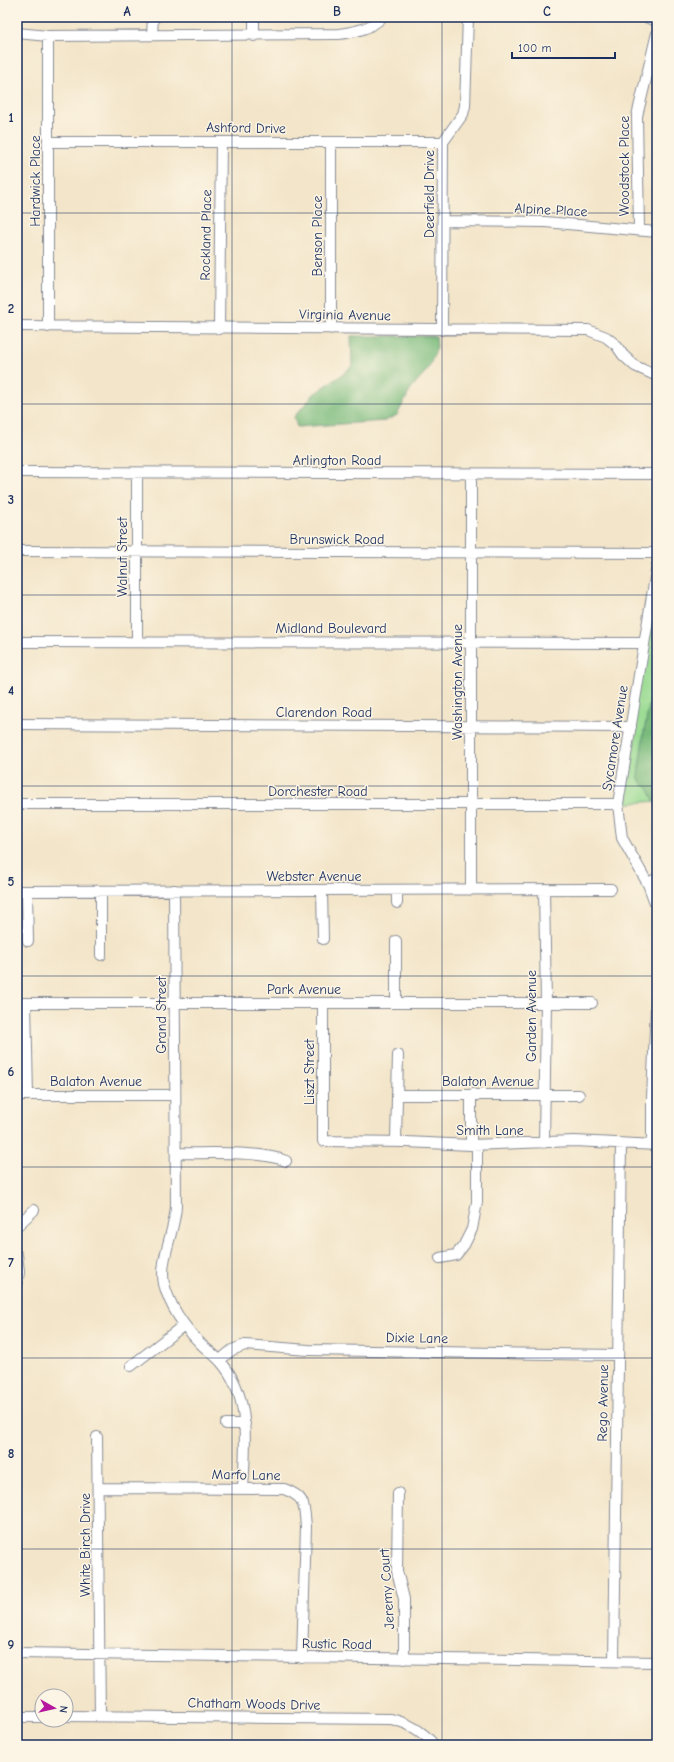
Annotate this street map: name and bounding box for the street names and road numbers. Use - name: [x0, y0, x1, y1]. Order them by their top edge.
- street label: Woodstock Place: [616, 116, 633, 216]
- street label: Ashford Drive: [206, 119, 286, 137]
- street label: Hardwick Place: [27, 135, 44, 227]
- street label: Deerfield Drive: [421, 150, 438, 238]
- street label: Rockland Place: [197, 189, 215, 281]
- street label: Benson Place: [309, 196, 326, 276]
- street label: Alpine Place: [514, 200, 588, 220]
- street label: Virginia Avenue: [299, 306, 391, 324]
- street label: Arlington Road: [293, 452, 381, 469]
- street label: Walnut Street: [114, 516, 131, 597]
- street label: Brunswick Road: [290, 531, 384, 548]
- street label: Midland Boulevard: [275, 620, 387, 637]
- street label: Washington Avenue: [449, 624, 466, 740]
- street label: Sycamore Avenue: [598, 684, 632, 792]
- street label: Clarendon Road: [276, 704, 372, 721]
- street label: Dorchester Road: [268, 783, 368, 800]
- street label: Webster Avenue: [267, 868, 361, 885]
- street label: Garden Avenue: [523, 970, 540, 1062]
- street label: Grand Street: [153, 975, 170, 1054]
- street label: Park Avenue: [267, 981, 341, 998]
- street label: Liszt Street: [301, 1038, 318, 1105]
- street label: Balaton Avenue: [50, 1073, 142, 1090]
- street label: Balaton Avenue: [442, 1073, 534, 1090]
- street label: Smith Lane: [456, 1122, 524, 1139]
- street label: Dixie Lane: [386, 1329, 448, 1347]
- street label: Rego Avenue: [594, 1364, 612, 1442]
- street label: Marfo Lane: [211, 1466, 281, 1484]
- street label: White Birch Drive: [77, 1493, 94, 1597]
- street label: Jeremy Court: [376, 1547, 398, 1630]
- street label: Rustic Road: [302, 1635, 372, 1653]
- street label: Chatham Woods Drive: [187, 1694, 321, 1714]

